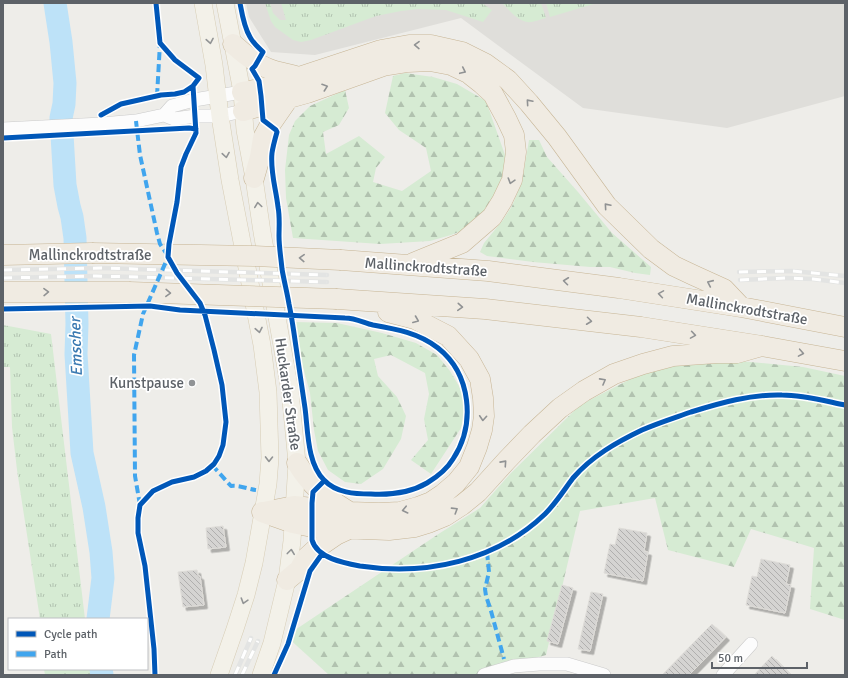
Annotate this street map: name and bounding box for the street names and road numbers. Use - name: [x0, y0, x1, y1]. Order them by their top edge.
- street label: Mallinckrodtstraße: [28, 246, 152, 264]
- street label: Mallinckrodtstraße: [364, 254, 488, 280]
- street label: Mallinckrodtstraße: [685, 289, 809, 329]
- street label: Huckarder Straße: [271, 336, 305, 452]

